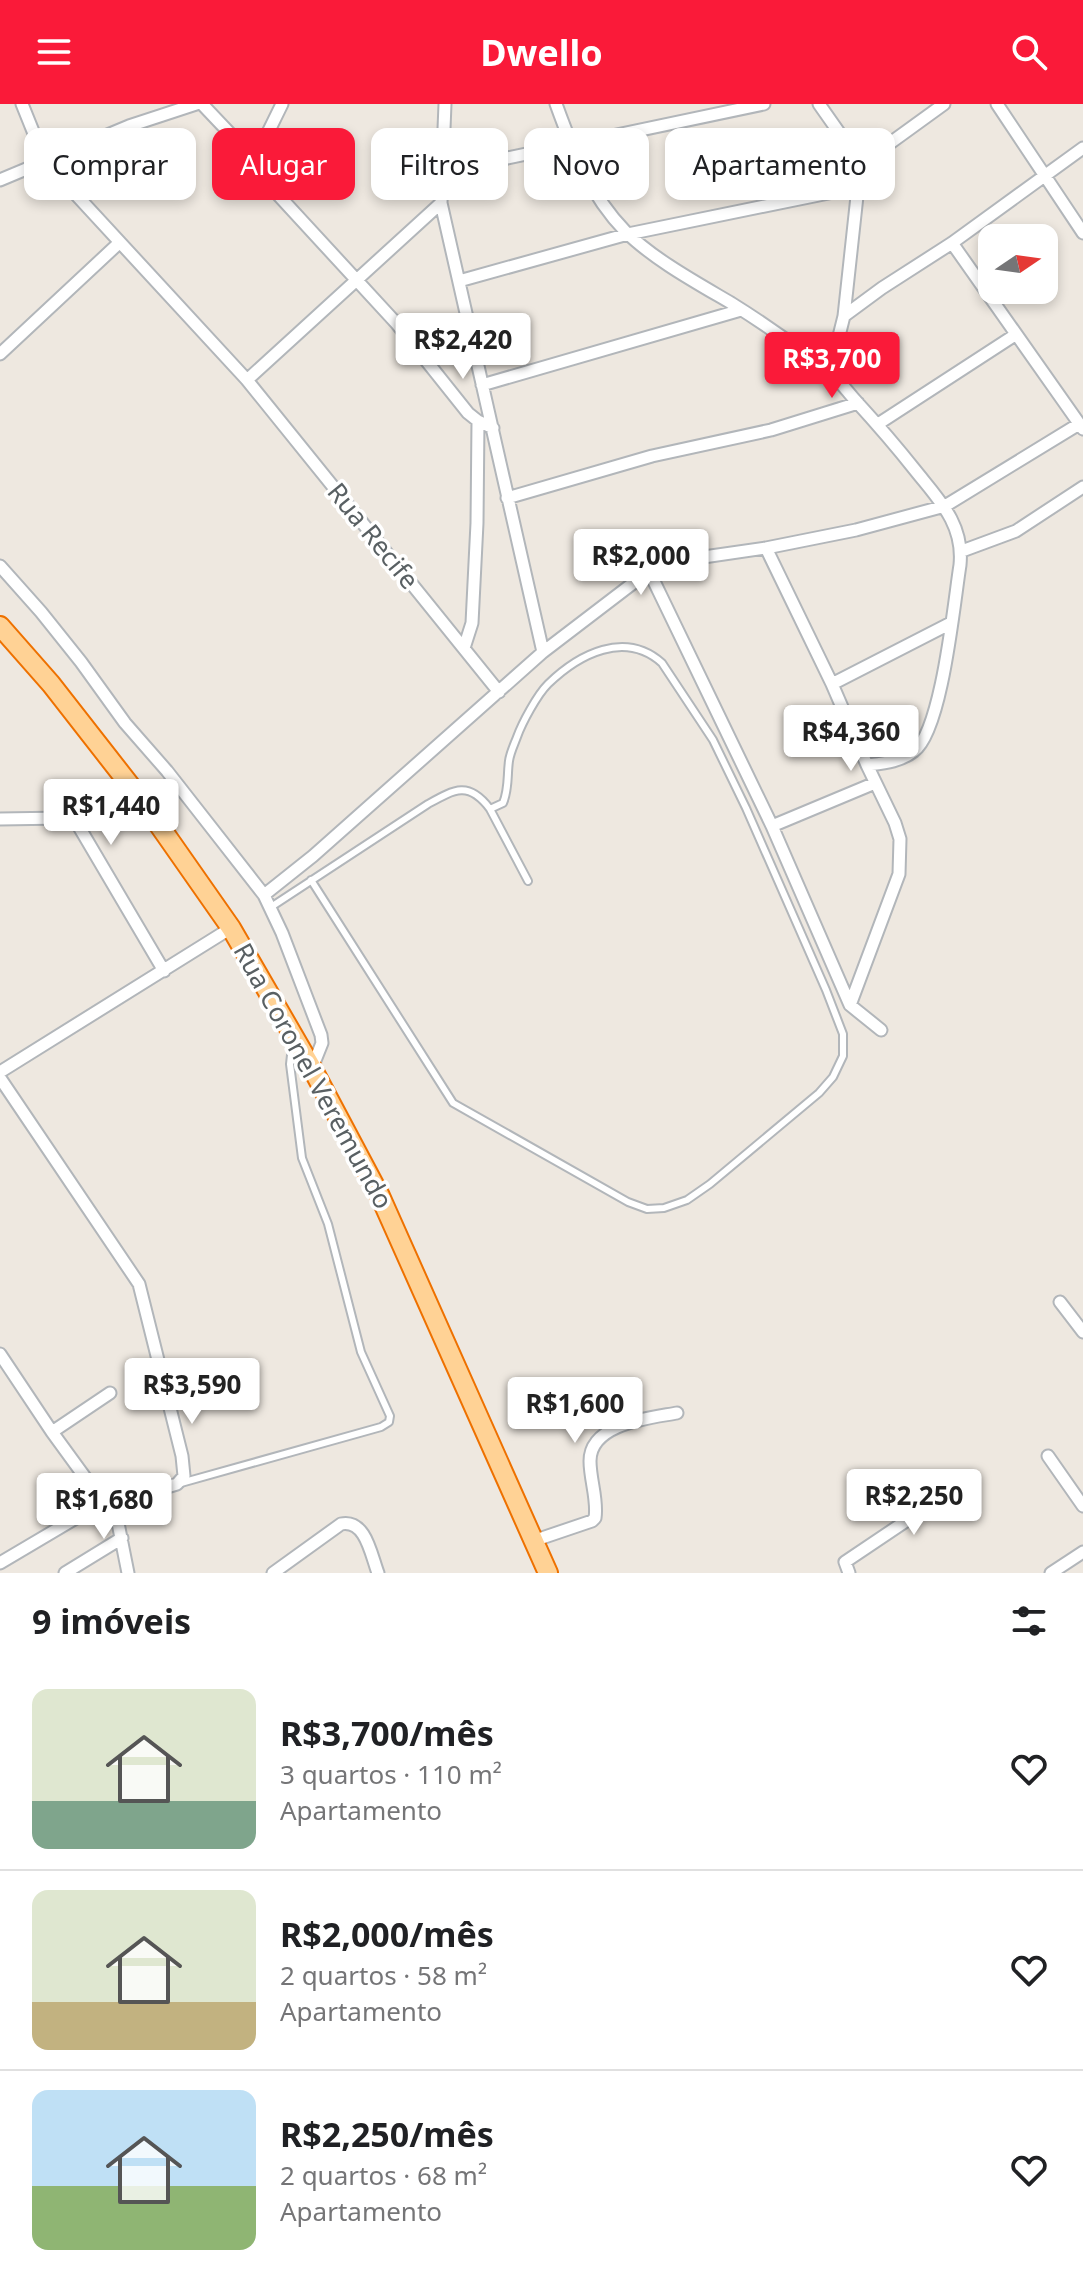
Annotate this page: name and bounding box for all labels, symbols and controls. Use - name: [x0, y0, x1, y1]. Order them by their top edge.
- text: Dwello: [480, 28, 603, 77]
- icon: menu: [32, 30, 76, 74]
- icon: search: [1007, 30, 1051, 74]
- chip: Comprar: [24, 128, 196, 200]
- chip: Alugar: [212, 128, 355, 200]
- chip: Filtros: [371, 128, 508, 200]
- chip: Novo: [524, 128, 649, 200]
- chip: Apartamento: [665, 128, 895, 200]
- north arrow: [978, 224, 1058, 304]
- map controls: [978, 224, 1058, 304]
- pin: R$2,420: [389, 313, 537, 381]
- text: R$2,420: [414, 321, 512, 357]
- pin: R$3,700: [758, 332, 906, 400]
- text: R$3,700: [783, 340, 881, 376]
- street label: Rua Recife: [320, 475, 428, 596]
- pin: R$2,000: [567, 529, 715, 597]
- text: R$2,000: [592, 537, 690, 573]
- pin: R$4,360: [777, 705, 925, 773]
- text: R$4,360: [802, 713, 900, 749]
- pin: R$1,440: [37, 779, 185, 847]
- text: R$1,440: [62, 787, 160, 823]
- street label: Rua Coronel Veremundo: [226, 936, 402, 1215]
- pin: R$3,590: [118, 1358, 266, 1426]
- text: R$3,590: [143, 1366, 241, 1402]
- pin: R$1,600: [501, 1377, 649, 1445]
- text: R$1,600: [526, 1385, 624, 1421]
- pin: R$2,250: [840, 1469, 988, 1537]
- pin: R$1,680: [30, 1473, 178, 1541]
- text: R$2,250: [865, 1477, 963, 1513]
- text: R$1,680: [55, 1481, 153, 1517]
- text: 9 imóveis: [32, 1598, 191, 1644]
- icon: filters: [1007, 1599, 1051, 1643]
- text: R$3,700/mês: [280, 1710, 494, 1756]
- icon: home: [96, 1721, 192, 1817]
- icon: heart: [1007, 1747, 1051, 1791]
- text: 3 quartos · 110 m²: [280, 1756, 502, 1792]
- text: Apartamento: [280, 1792, 442, 1828]
- text: R$2,000/mês: [280, 1911, 494, 1957]
- icon: home: [96, 1922, 192, 2018]
- icon: heart: [1007, 1948, 1051, 1992]
- text: 2 quartos · 58 m²: [280, 1957, 487, 1993]
- text: Apartamento: [280, 1993, 442, 2029]
- text: R$2,250/mês: [280, 2111, 494, 2157]
- icon: home: [96, 2122, 192, 2218]
- icon: heart: [1007, 2148, 1051, 2192]
- text: 2 quartos · 68 m²: [280, 2157, 487, 2193]
- text: Apartamento: [280, 2193, 442, 2229]

